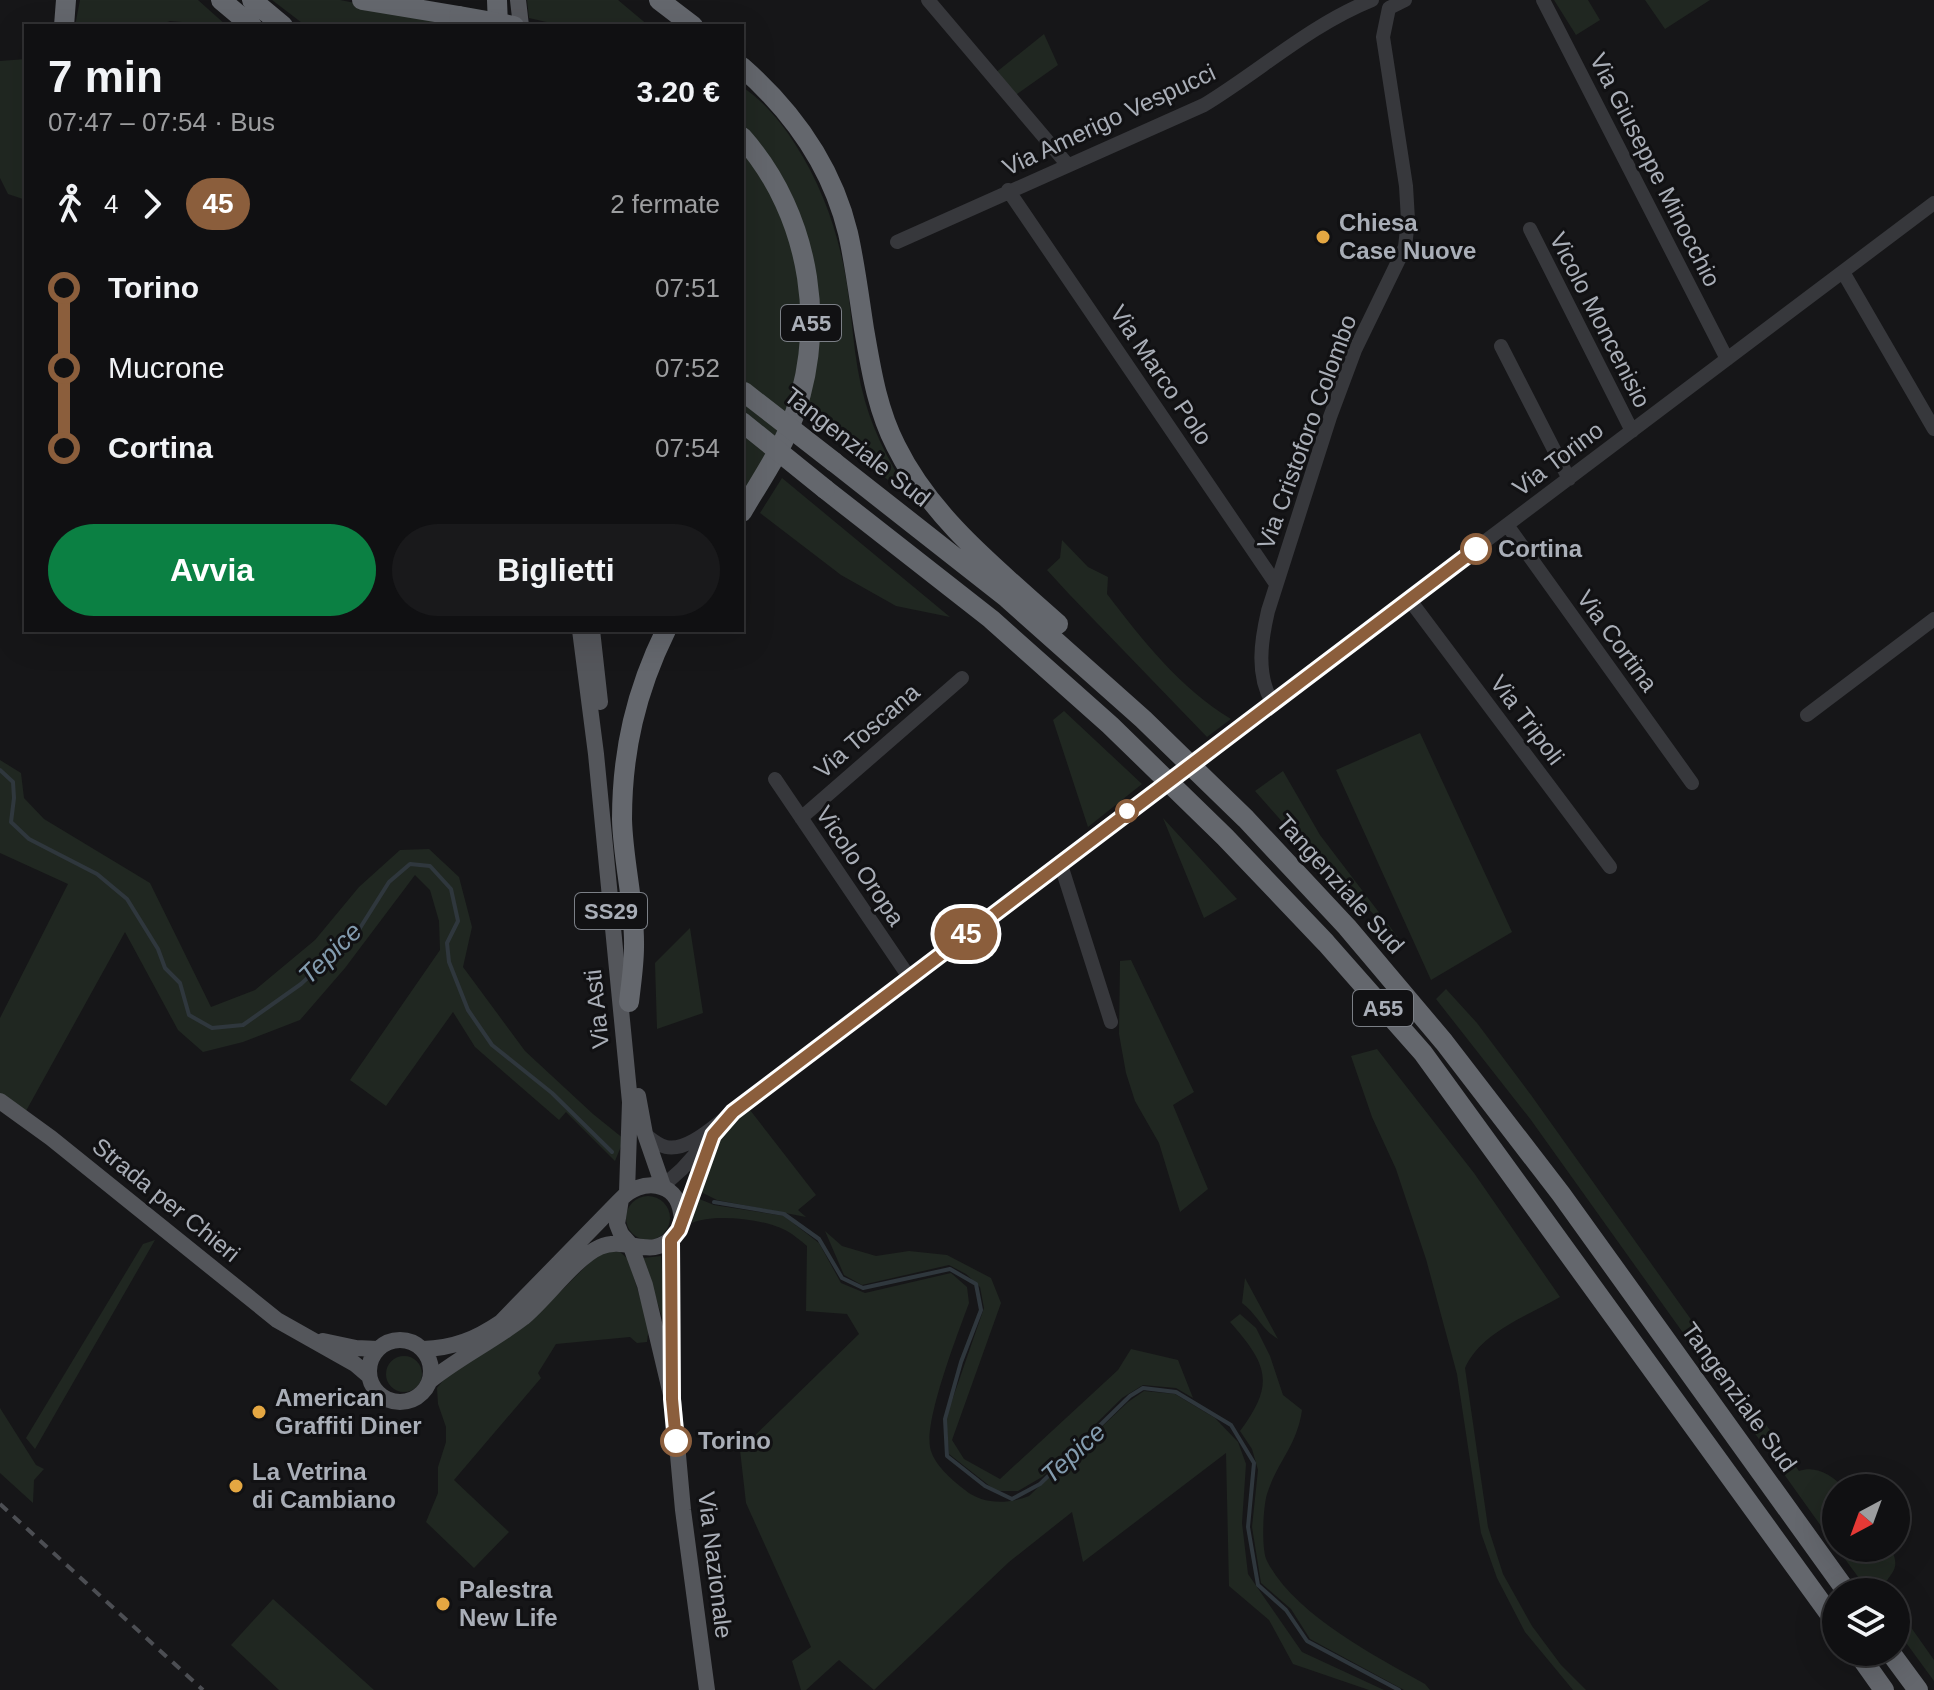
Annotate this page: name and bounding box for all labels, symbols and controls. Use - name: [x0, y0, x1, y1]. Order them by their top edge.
- street label: Via Giuseppe Minocchio: [1585, 49, 1726, 291]
- text: 7 min: [48, 52, 163, 101]
- street label: Via Amerigo Vespucci: [998, 58, 1219, 181]
- text: 3.20 €: [637, 75, 720, 108]
- text: 07:47 – 07:54 · Bus: [48, 107, 275, 137]
- icon: walk: [48, 182, 92, 226]
- icon: forward: [130, 182, 174, 226]
- text: 45: [202, 188, 234, 219]
- text: 4: [104, 189, 118, 219]
- text: 2 fermate: [610, 189, 720, 219]
- place label: Chiesa Case Nuove: [1339, 209, 1476, 264]
- marker: Chiesa Case Nuove: [1314, 228, 1332, 246]
- street label: Vicolo Moncenisio: [1545, 228, 1656, 412]
- text: Torino: [108, 271, 199, 304]
- text: 07:51: [655, 273, 720, 303]
- street label: Via Marco Polo: [1105, 300, 1218, 450]
- road number: A55: [781, 305, 841, 341]
- street label: Via Cristoforo Colombo: [1251, 311, 1362, 553]
- text: Mucrone: [108, 351, 225, 384]
- text: 07:52: [655, 353, 720, 383]
- street label: Tangenziale Sud: [779, 381, 936, 512]
- street label: Via Torino: [1507, 416, 1608, 501]
- text: Cortina: [108, 431, 213, 464]
- text: 07:54: [655, 433, 720, 463]
- button: Avvia: [48, 524, 376, 616]
- button: Biglietti: [392, 524, 720, 616]
- marker: Cortina: [1461, 534, 1491, 564]
- place label: Cortina: [1498, 535, 1583, 562]
- street label: Via Cortina: [1572, 585, 1663, 697]
- street label: Via Tripoli: [1485, 670, 1570, 770]
- street label: Via Toscana: [809, 677, 925, 783]
- unlabelled marker: [1116, 800, 1138, 822]
- street label: Vicolo Oropa: [811, 801, 911, 931]
- street label: Tangenziale Sud: [1271, 809, 1410, 959]
- road number: SS29: [575, 893, 647, 929]
- line badge: 45: [930, 908, 1002, 960]
- water label: Tepice: [292, 916, 368, 990]
- text: 45: [950, 918, 982, 949]
- street label: Via Asti: [579, 968, 614, 1050]
- road number: A55: [1353, 990, 1413, 1026]
- street label: Strada per Chieri: [87, 1132, 245, 1267]
- street label: Tangenziale Sud: [1676, 1317, 1802, 1476]
- place label: American Graffiti Diner: [275, 1384, 422, 1439]
- marker: American Graffiti Diner: [250, 1403, 268, 1421]
- water label: Tepice: [1035, 1417, 1111, 1489]
- marker: Torino: [661, 1426, 691, 1456]
- place label: Torino: [698, 1427, 771, 1454]
- place label: La Vetrina di Cambiano: [252, 1458, 396, 1513]
- north arrow: [1822, 1474, 1910, 1562]
- map controls: [1822, 1474, 1910, 1666]
- marker: La Vetrina di Cambiano: [227, 1477, 245, 1495]
- street label: Via Nazionale: [693, 1490, 738, 1640]
- place label: Palestra New Life: [459, 1576, 558, 1631]
- button: layers: [1822, 1578, 1910, 1666]
- marker: Palestra New Life: [434, 1595, 452, 1613]

